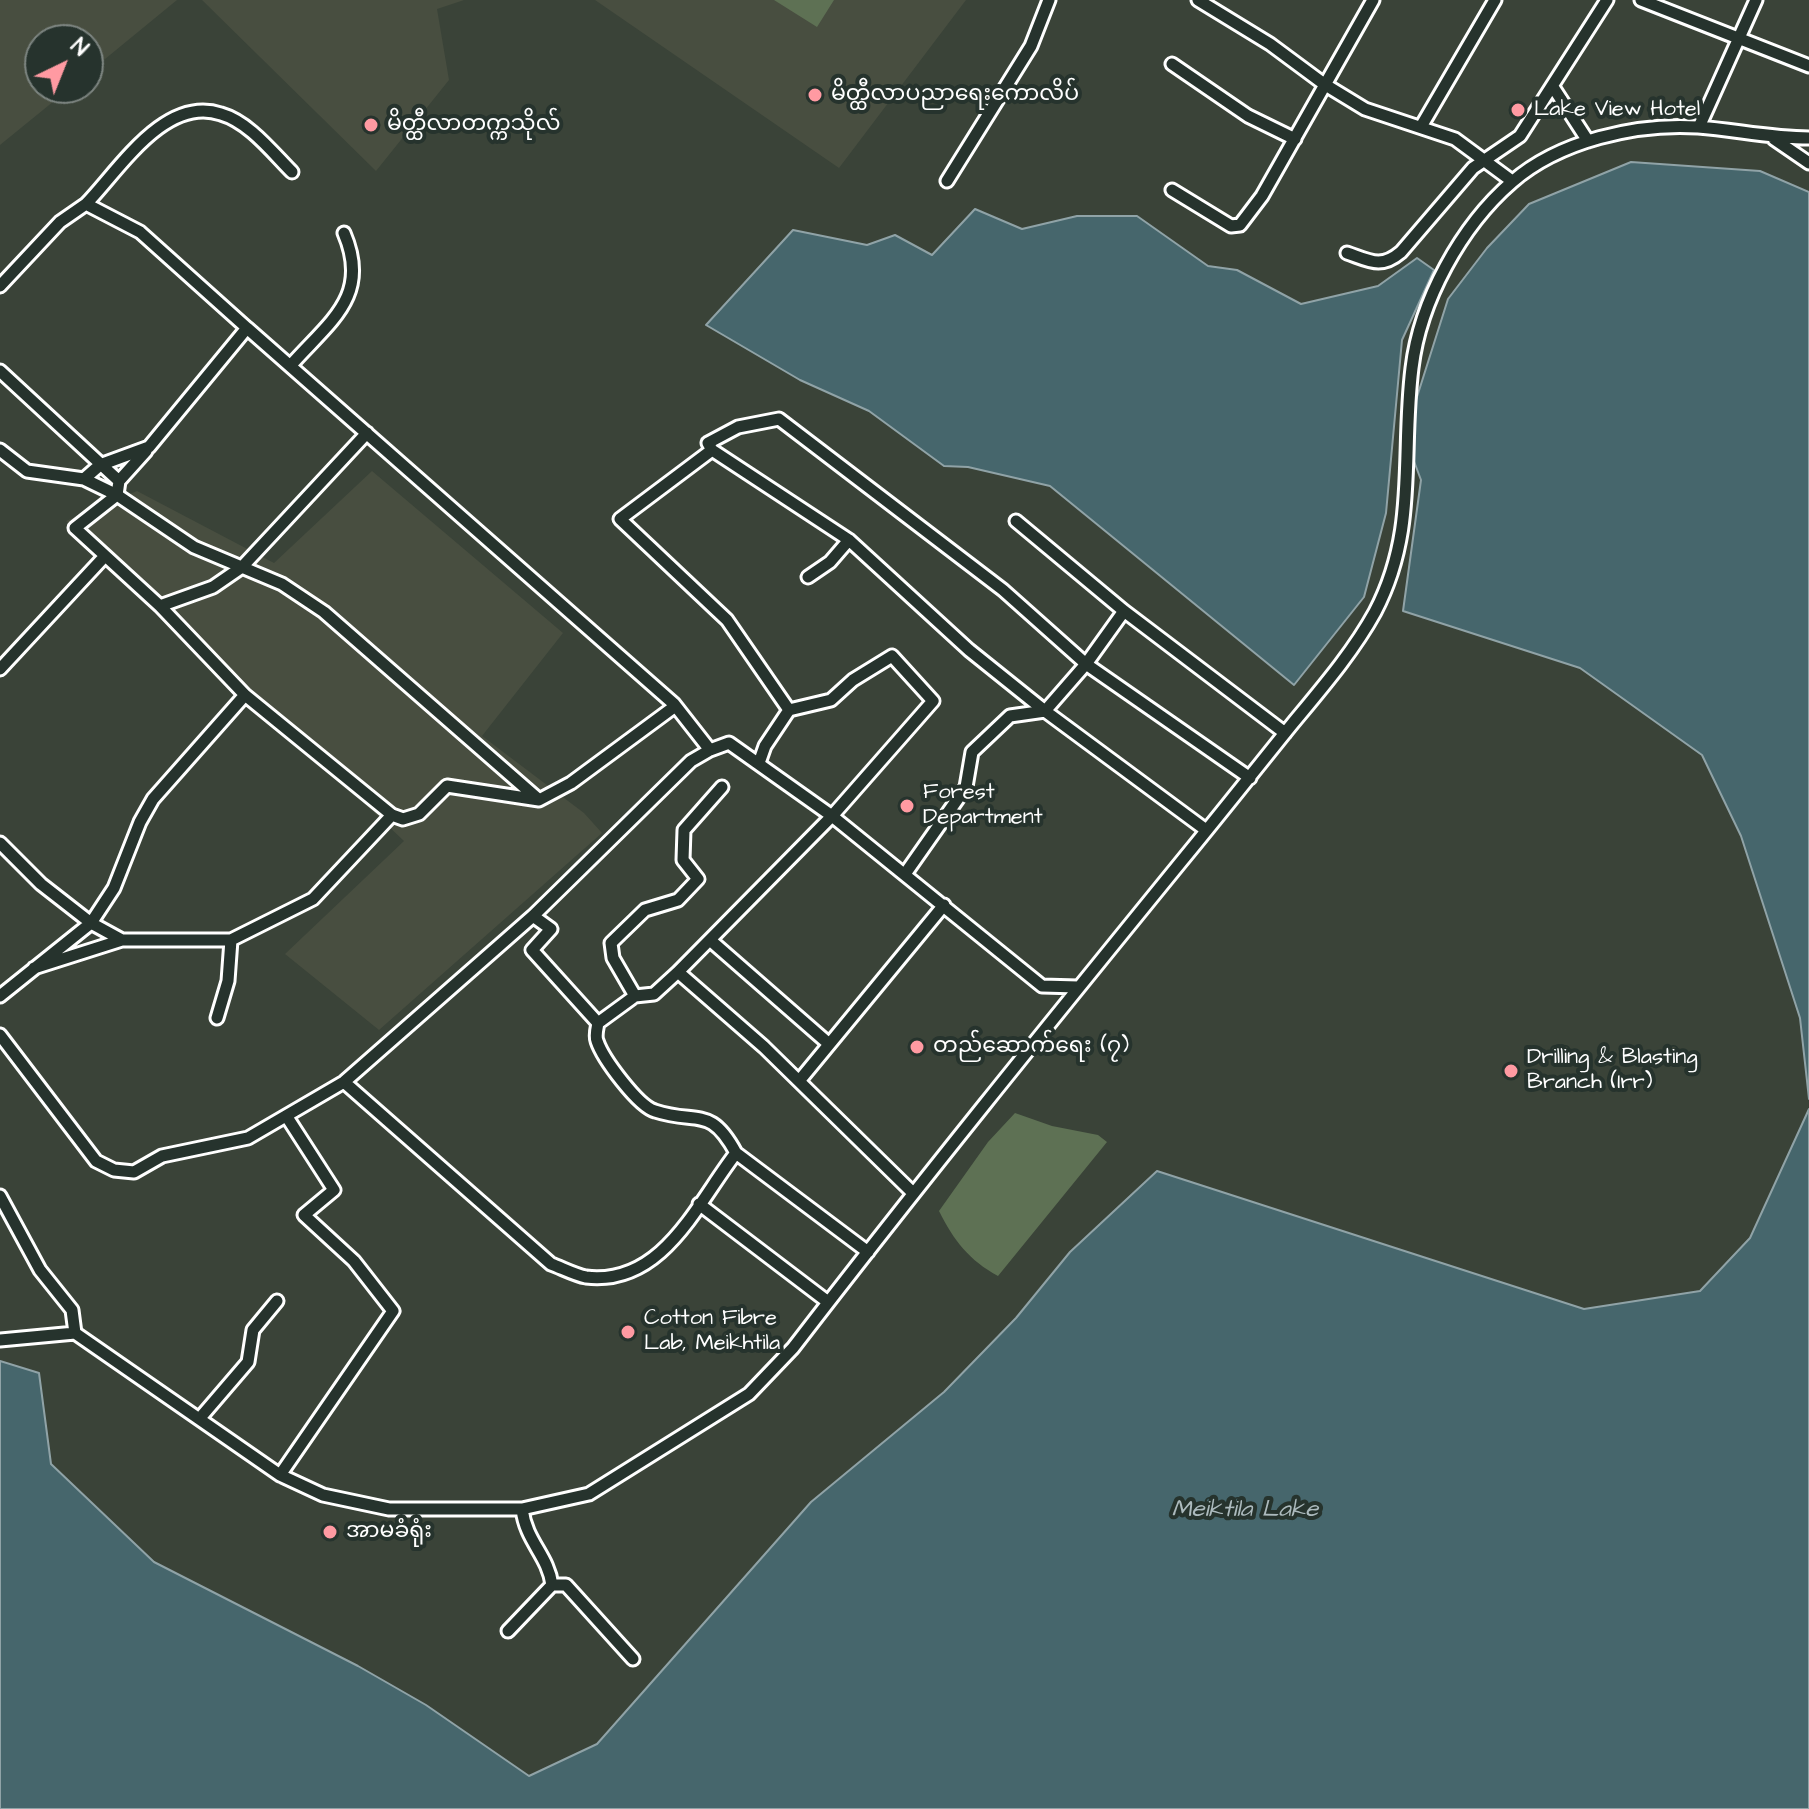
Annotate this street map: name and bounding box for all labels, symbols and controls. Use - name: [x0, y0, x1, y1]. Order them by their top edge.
- north arrow: [24, 24, 104, 104]
- text: N: [64, 31, 95, 64]
- place label: မိတ္ထီလာပညာရေးကောလိပ်: [831, 82, 1079, 108]
- marker: မိတ္ထီလာပညာရေးကောလိပ်: [806, 86, 824, 104]
- place label: Lake View Hotel: [1534, 97, 1700, 123]
- marker: Lake View Hotel: [1509, 101, 1527, 119]
- place label: မိတ္ထီလာတက္ကသိုလ်: [387, 112, 560, 138]
- marker: မိတ္ထီလာတက္ကသိုလ်: [362, 116, 380, 134]
- place label: Forest Department: [923, 780, 1043, 832]
- marker: Forest Department: [898, 797, 916, 815]
- place label: တည်ဆောက်ရေး (၇): [933, 1034, 1129, 1060]
- marker: တည်ဆောက်ရေး (၇): [908, 1038, 926, 1056]
- place label: Drilling & Blasting Branch (Irr): [1527, 1045, 1698, 1096]
- marker: Drilling & Blasting Branch (Irr): [1502, 1062, 1520, 1080]
- place label: Cotton Fibre Lab, Meikhtila: [644, 1306, 780, 1358]
- marker: Cotton Fibre Lab, Meikhtila: [619, 1323, 637, 1341]
- water label: Meiktila Lake: [1172, 1497, 1318, 1525]
- place label: အာမခံရုံး: [346, 1519, 432, 1545]
- marker: အာမခံရုံး: [321, 1523, 339, 1541]

